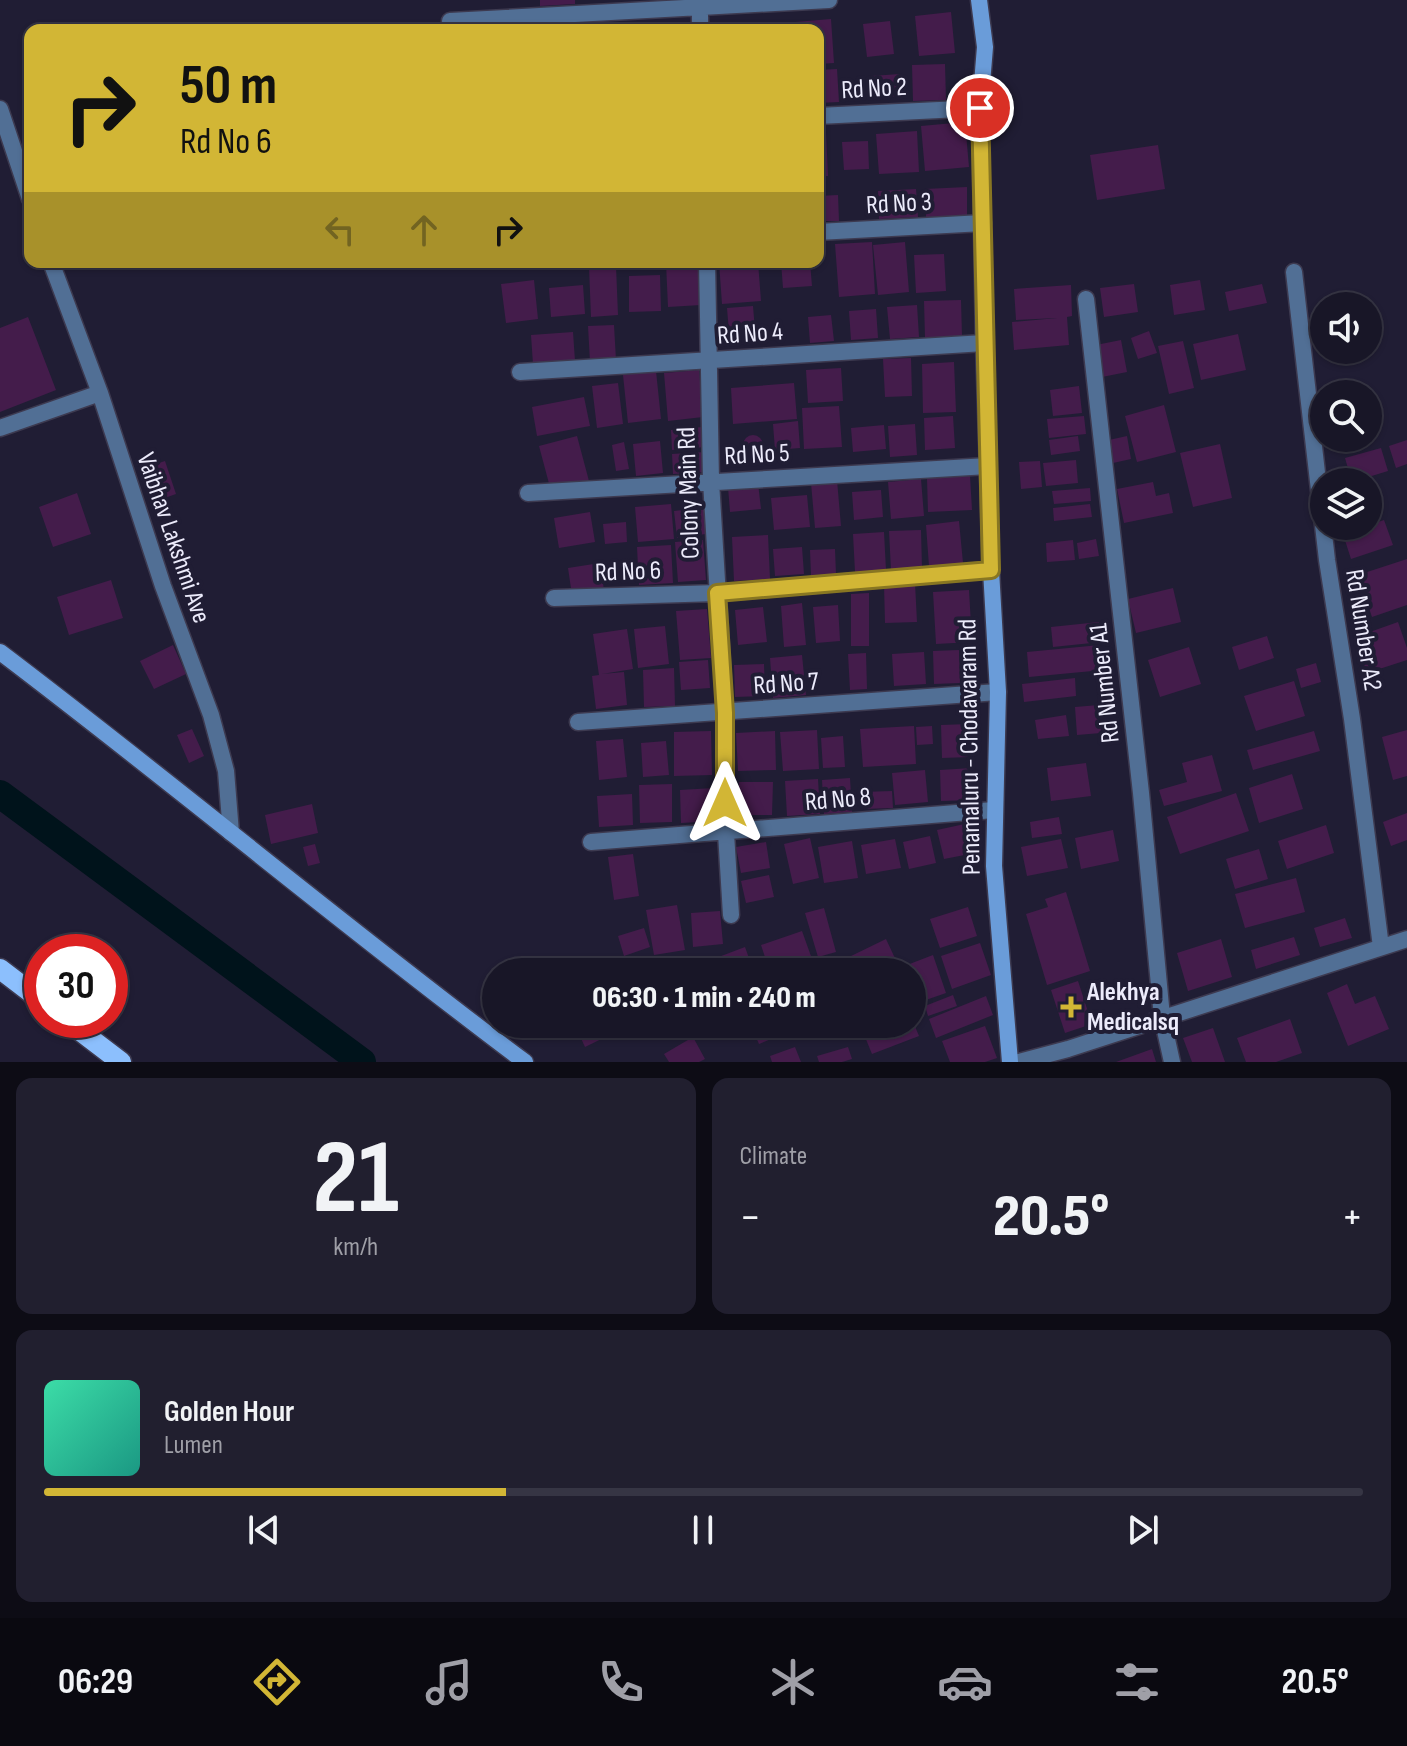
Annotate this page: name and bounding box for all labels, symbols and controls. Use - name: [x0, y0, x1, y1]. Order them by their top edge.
- text: 50 m: [180, 53, 277, 120]
- icon: right: [48, 56, 152, 160]
- street label: Rd No 2: [840, 72, 908, 106]
- pin: [946, 74, 1014, 142]
- icon: arrive: [958, 86, 1002, 130]
- text: Rd No 6: [180, 121, 272, 164]
- street label: Rd No 3: [865, 187, 933, 221]
- icon: left: [318, 208, 362, 252]
- icon: ahead: [402, 208, 446, 252]
- icon: right: [486, 208, 530, 252]
- map controls: [1310, 292, 1382, 540]
- button: sound: [1310, 292, 1382, 364]
- street label: Rd No 4: [716, 316, 784, 352]
- button: search: [1310, 380, 1382, 452]
- street label: Colony Main Rd: [671, 426, 707, 560]
- street label: Rd No 5: [724, 438, 790, 472]
- street label: Vaibhav Lakshmi Ave: [129, 449, 217, 627]
- button: layers: [1310, 468, 1382, 540]
- street label: Rd No 6: [594, 555, 662, 589]
- street label: Rd Number A2: [1338, 567, 1388, 693]
- street label: Penamaluru - Chodavaram Rd: [952, 619, 988, 875]
- street label: Rd Number A1: [1083, 621, 1127, 745]
- street label: Rd No 7: [752, 666, 820, 702]
- position arrow: [683, 761, 767, 845]
- street label: Rd No 8: [804, 782, 872, 818]
- speed limit sign: 30: [24, 934, 128, 1038]
- place label: Alekhya Medicalsq: [1086, 977, 1179, 1038]
- text: 06:30 · 1 min · 240 m: [592, 980, 816, 1016]
- marker: Alekhya Medicalsq: [1062, 998, 1080, 1016]
- text: 21: [313, 1117, 399, 1242]
- text: Climate: [740, 1141, 807, 1172]
- text: 20.5°: [993, 1181, 1110, 1253]
- text: −: [740, 1191, 761, 1244]
- text: +: [1341, 1191, 1363, 1244]
- text: km/h: [333, 1232, 378, 1263]
- text: Golden Hour: [164, 1394, 294, 1430]
- text: Lumen: [164, 1430, 223, 1461]
- icon: previous: [242, 1508, 286, 1552]
- icon: pause: [681, 1508, 725, 1552]
- icon: next: [1121, 1508, 1165, 1552]
- icon: directions: [249, 1654, 305, 1710]
- icon: music: [421, 1654, 477, 1710]
- icon: phone: [593, 1654, 649, 1710]
- icon: climate: [765, 1654, 821, 1710]
- icon: car: [937, 1654, 993, 1710]
- icon: filters: [1109, 1654, 1165, 1710]
- text: 06:29: [58, 1661, 133, 1704]
- text: 20.5°: [1282, 1661, 1349, 1704]

